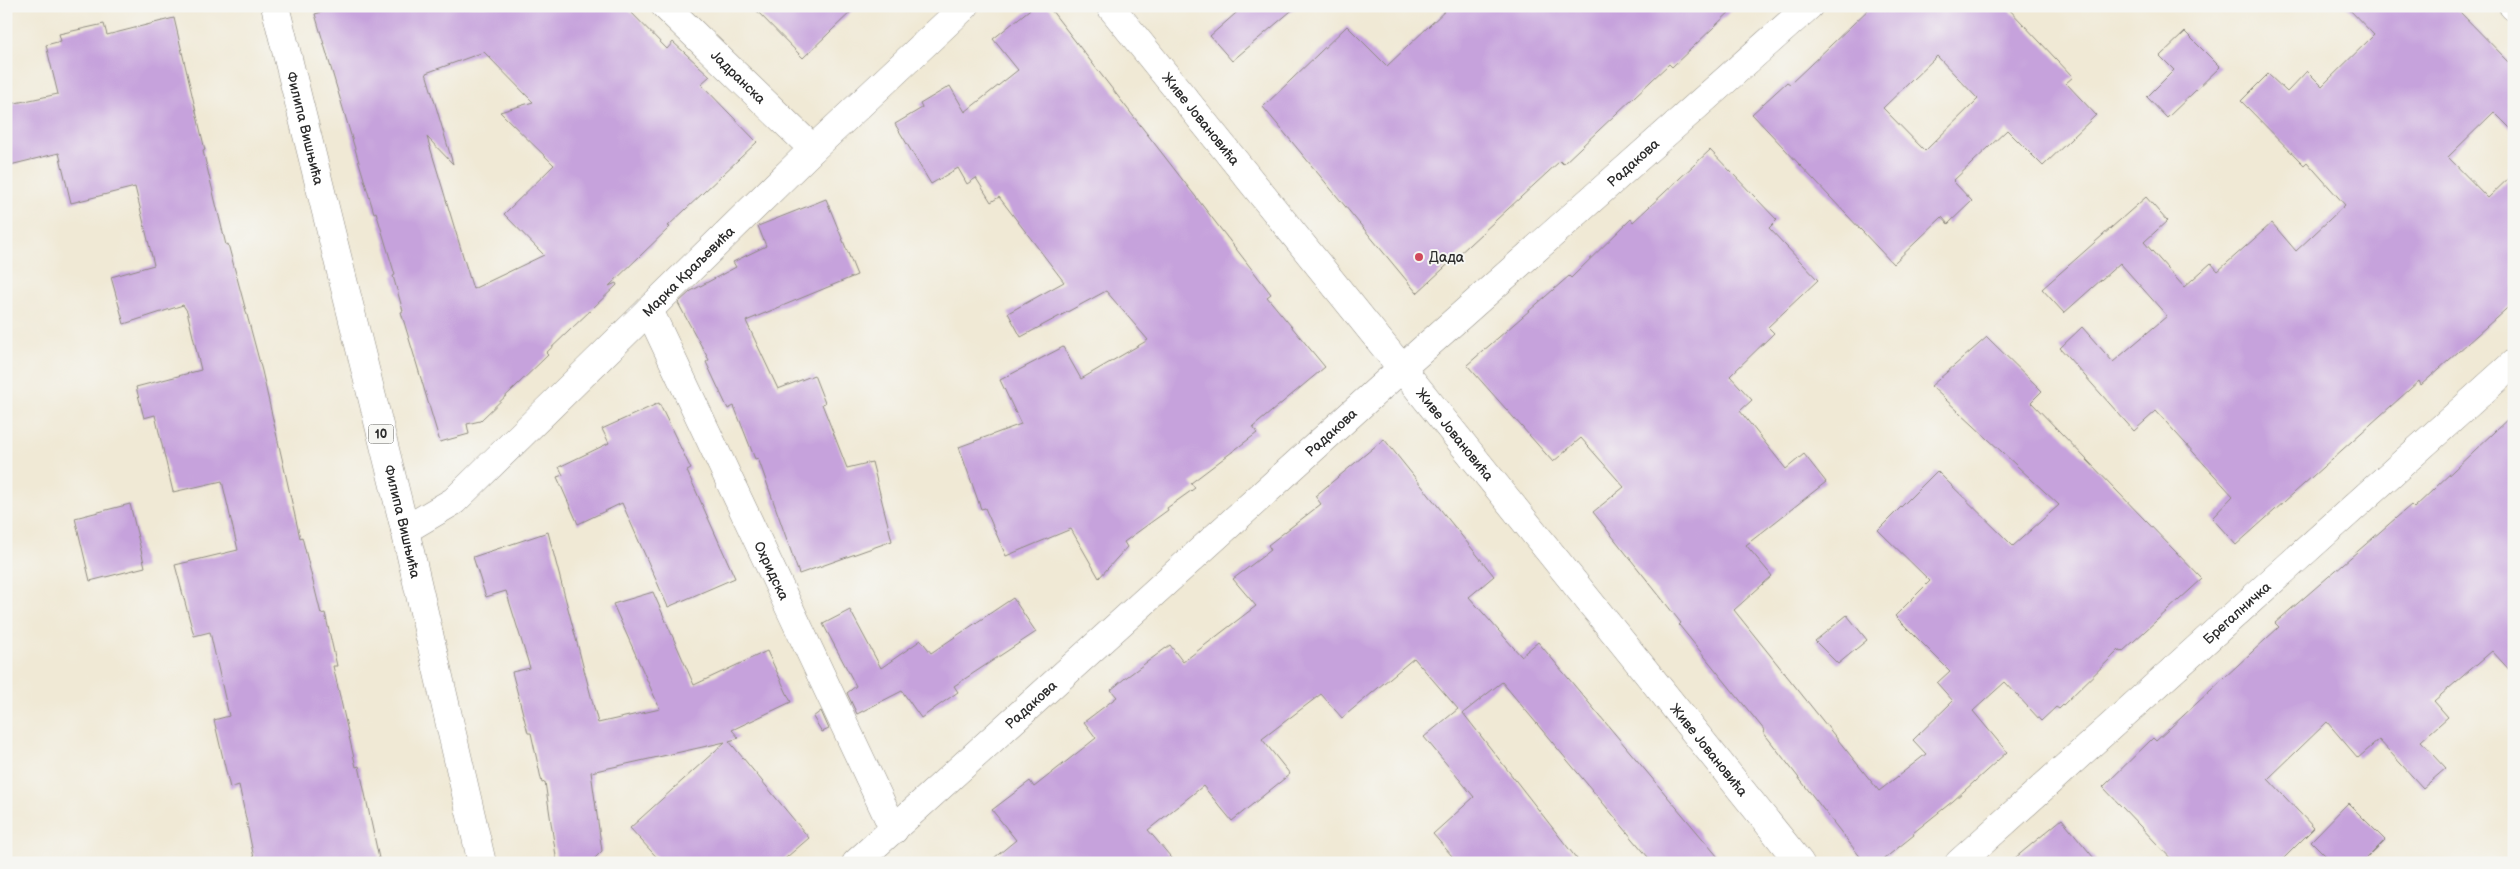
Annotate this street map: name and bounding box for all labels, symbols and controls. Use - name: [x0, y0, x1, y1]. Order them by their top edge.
- street label: Јадранска: [707, 47, 770, 108]
- street label: Живе Јовановића: [1158, 69, 1243, 170]
- street label: Филипа Вишњића: [283, 70, 327, 188]
- street label: Радакова: [1604, 135, 1663, 191]
- street label: Марка Краљевића: [639, 222, 739, 320]
- place label: Дада: [1429, 249, 1465, 266]
- marker: Дада: [1413, 251, 1425, 263]
- street label: Живе Јовановића: [1412, 385, 1497, 485]
- street label: Радакова: [1302, 405, 1361, 461]
- road number: 10: [368, 424, 394, 444]
- street label: Филипа Вишњића: [380, 463, 424, 581]
- street label: Охридска: [750, 539, 793, 604]
- street label: Брегалничка: [2200, 578, 2275, 648]
- street label: Радакова: [1002, 677, 1061, 733]
- street label: Живе Јовановића: [1666, 700, 1751, 801]

